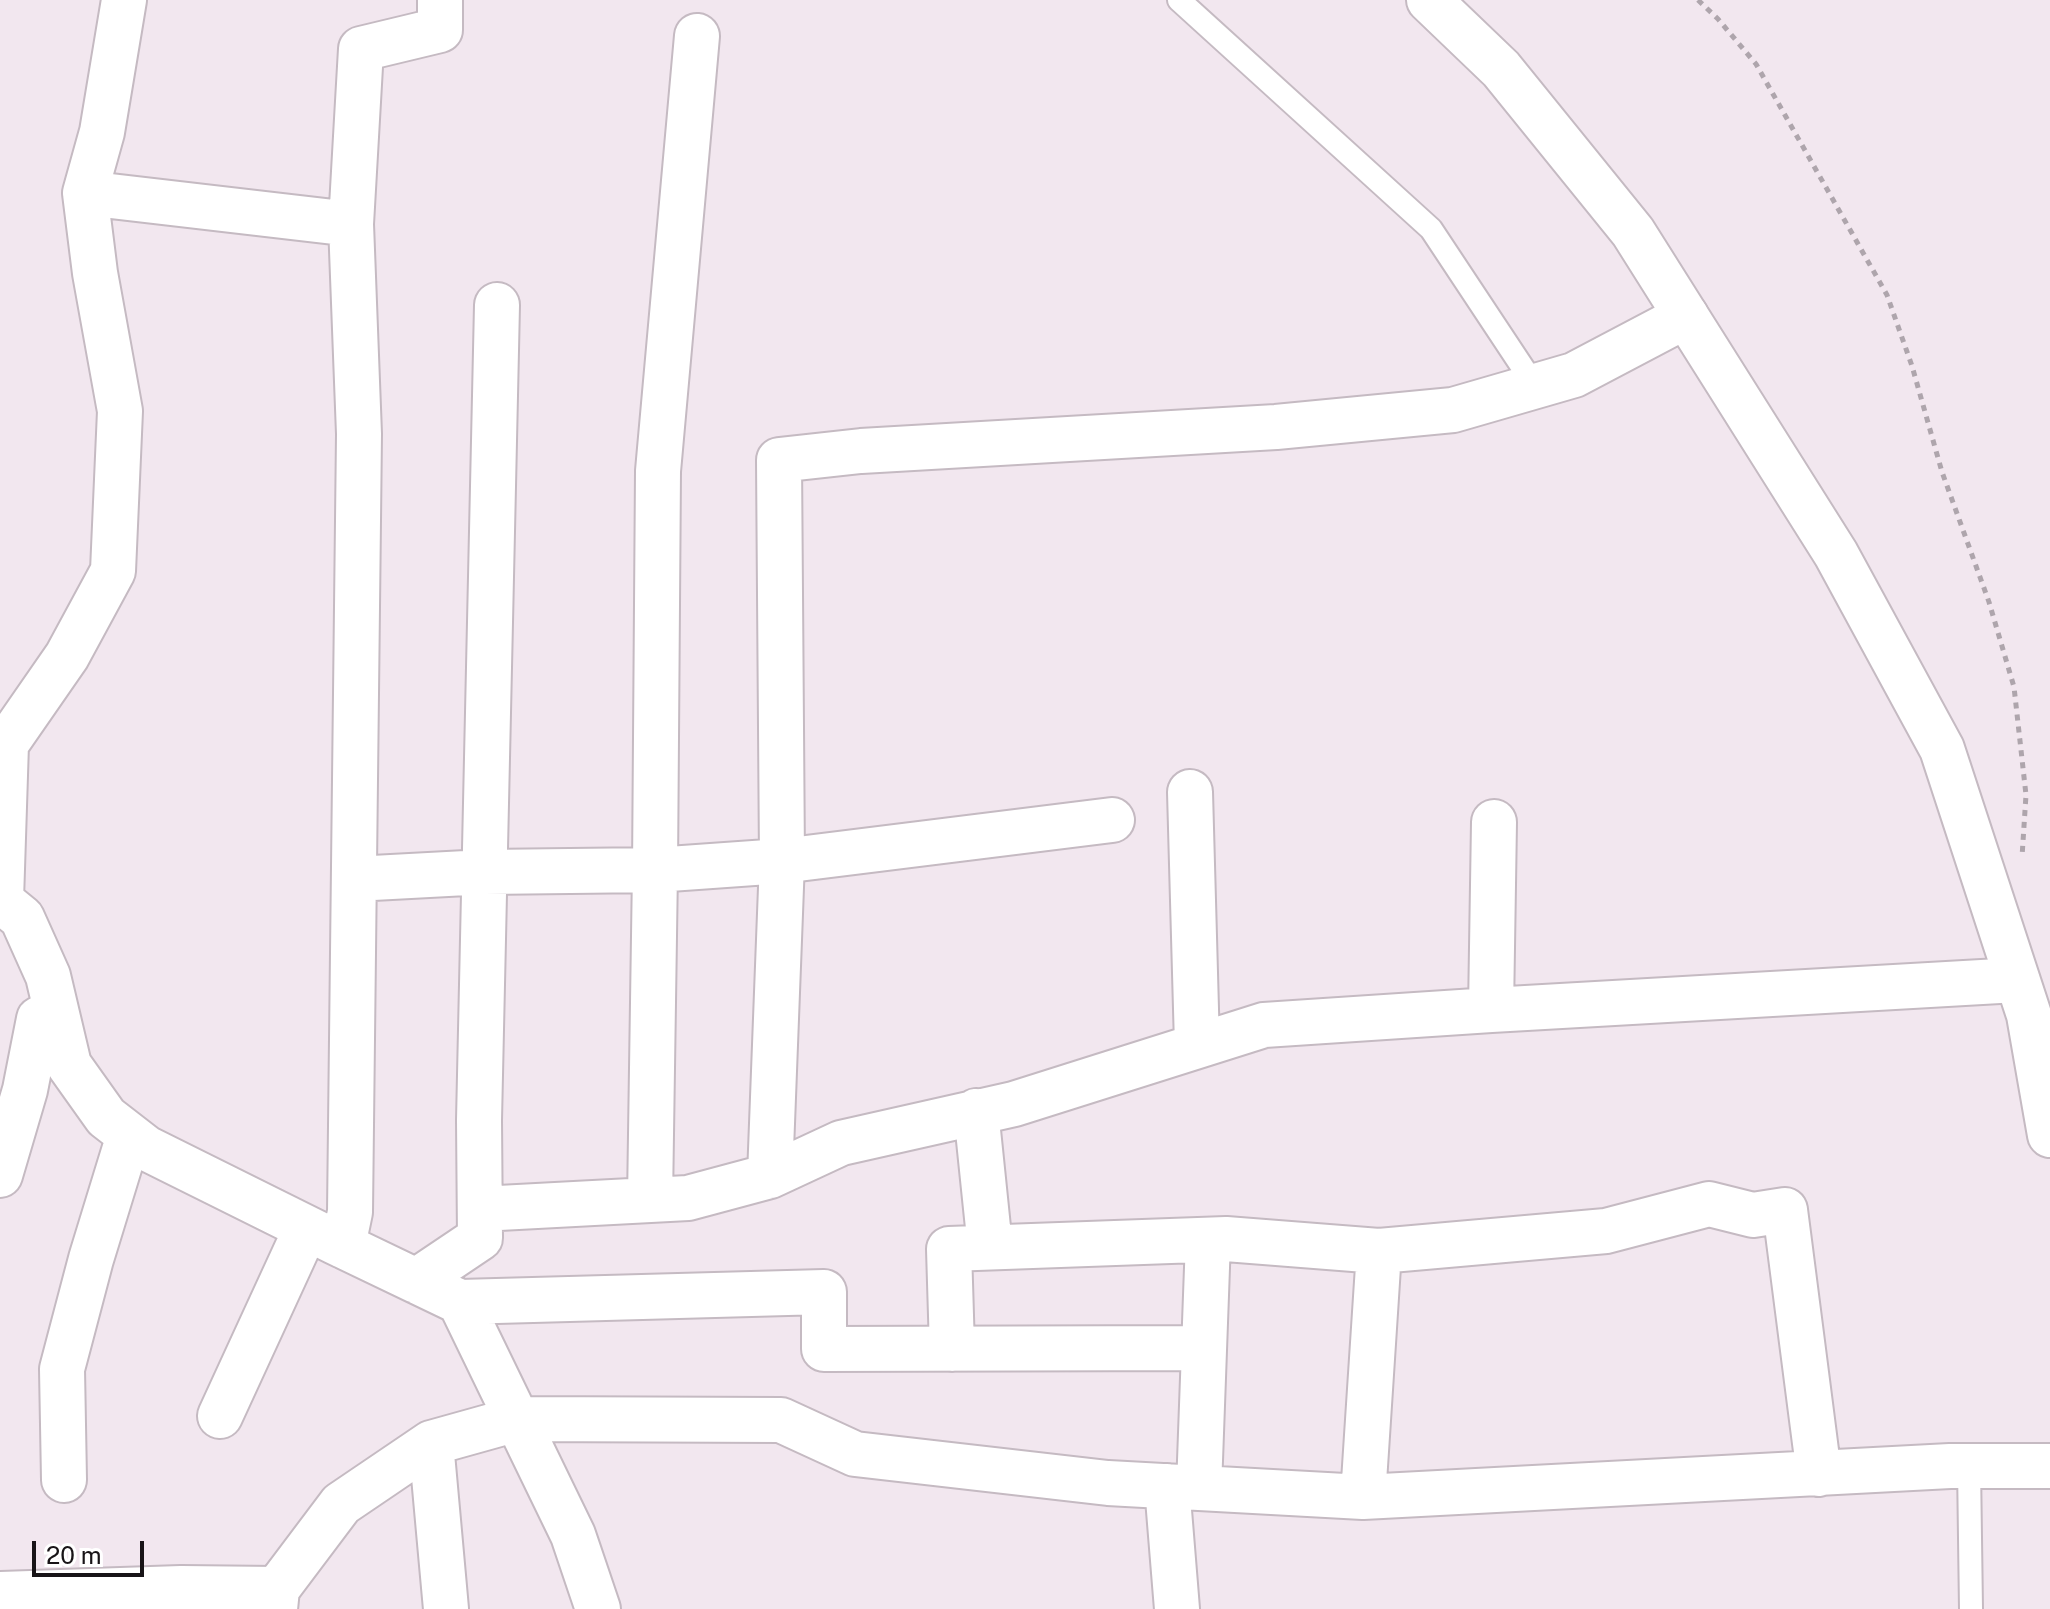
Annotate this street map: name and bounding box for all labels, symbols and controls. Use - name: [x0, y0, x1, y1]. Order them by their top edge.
- scale bar: [36, 1525, 148, 1575]
- text: 20 m: [46, 1541, 102, 1569]

